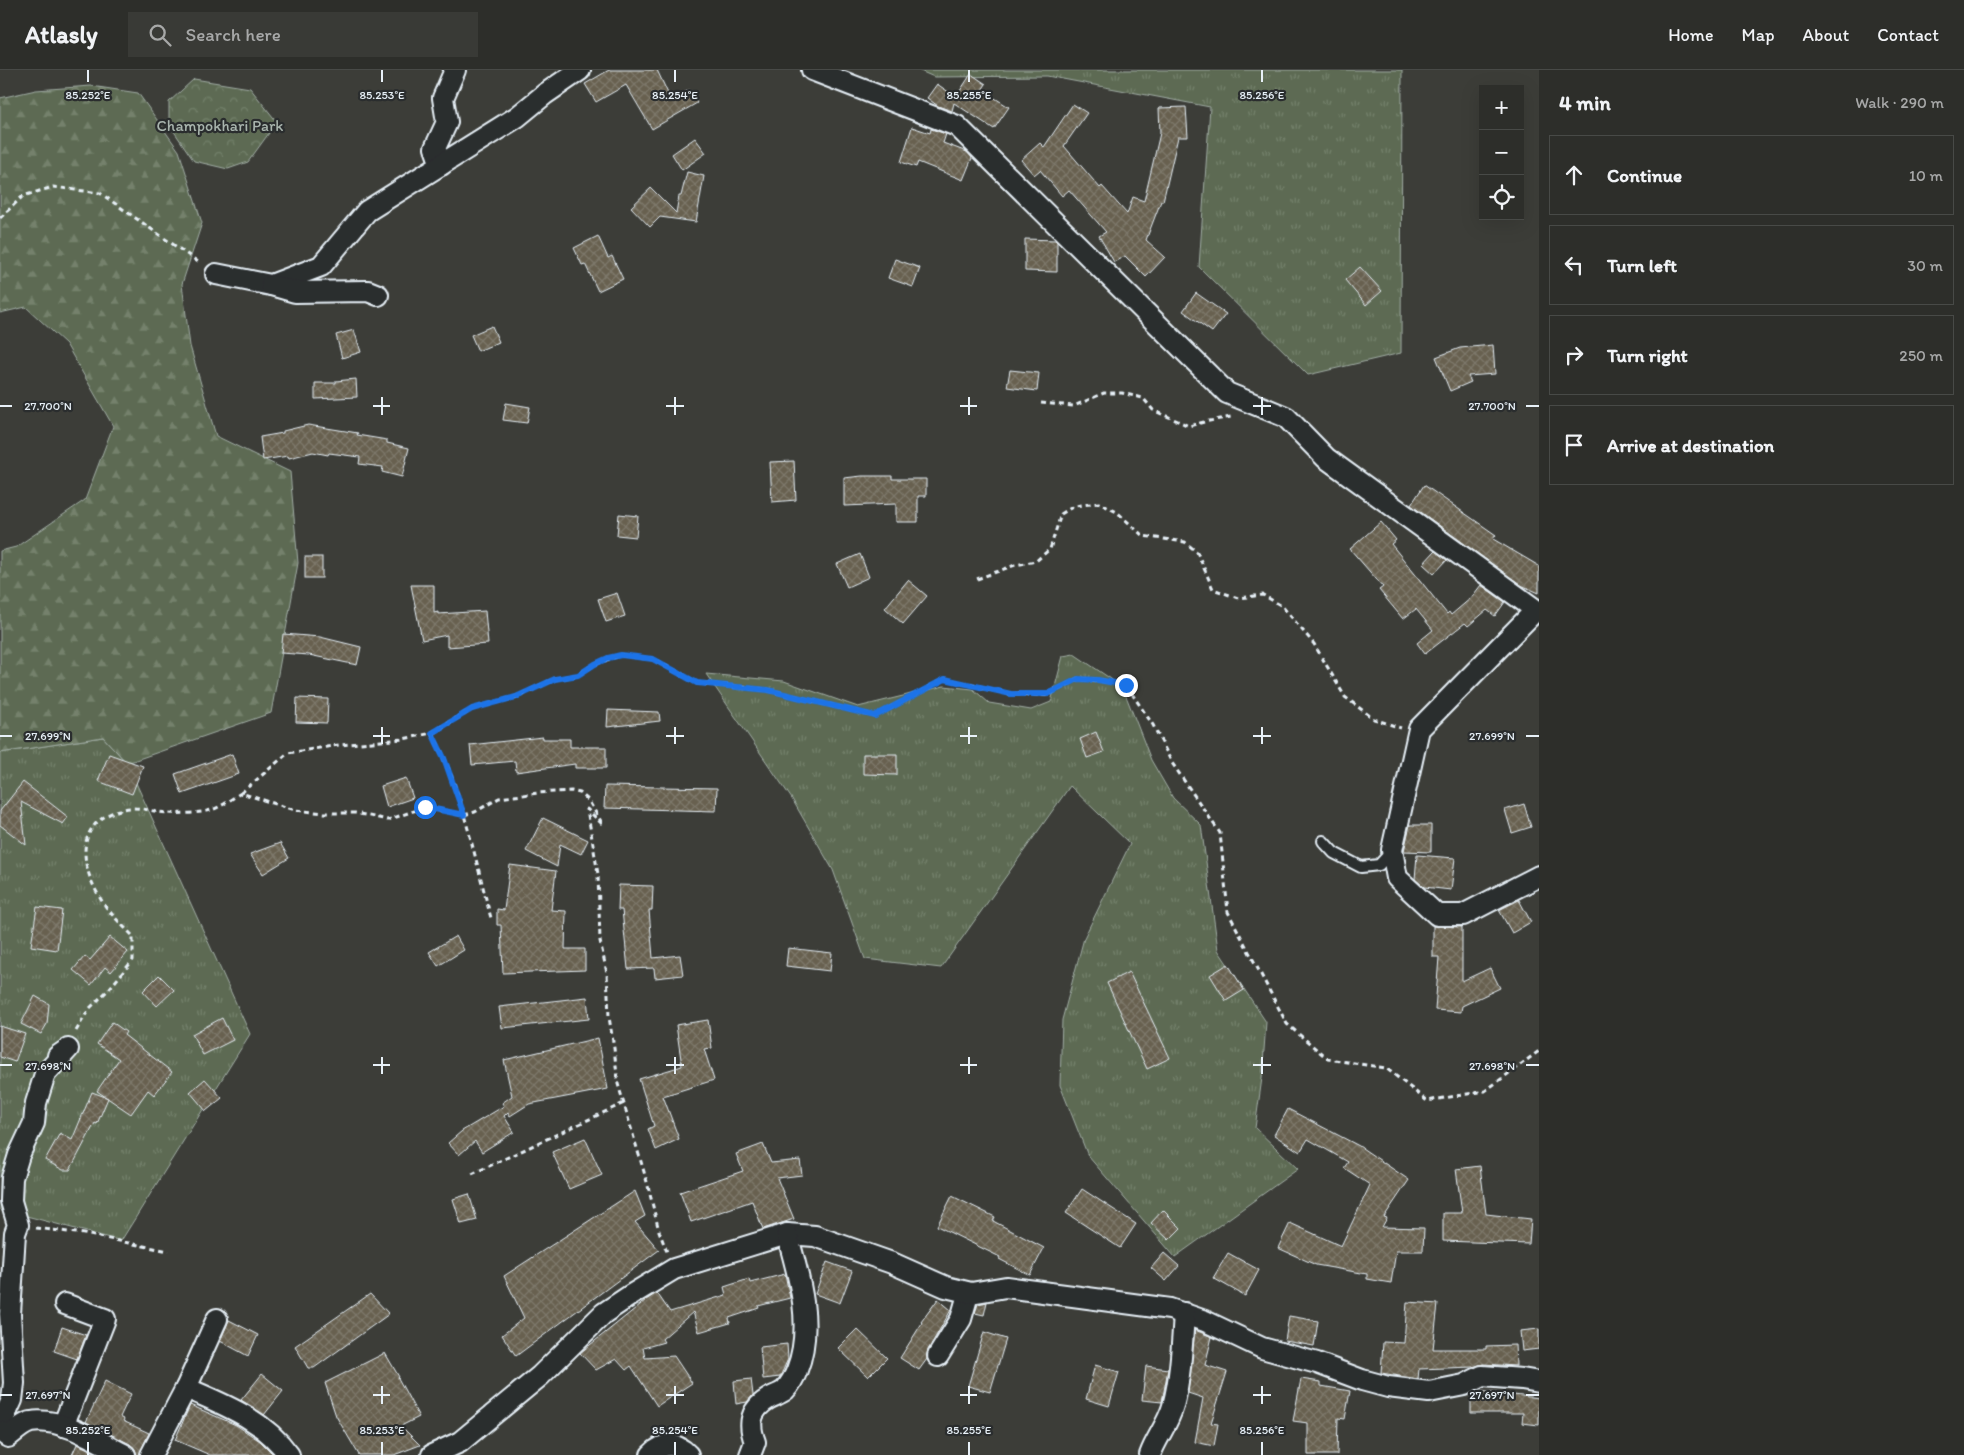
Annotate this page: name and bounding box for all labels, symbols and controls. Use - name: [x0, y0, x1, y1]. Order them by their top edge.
- search box: [128, 12, 478, 57]
- text: Atlasly: [25, 20, 98, 49]
- icon: search: [146, 21, 174, 49]
- text: Search here: [186, 23, 281, 46]
- text: Home: [1668, 24, 1714, 46]
- text: Map: [1742, 24, 1775, 46]
- text: About: [1803, 24, 1849, 46]
- text: Contact: [1877, 24, 1939, 46]
- map controls: [1479, 85, 1524, 220]
- button: +: [1479, 85, 1524, 130]
- text: 85.252°E: [66, 88, 111, 102]
- text: 85.253°E: [359, 88, 405, 102]
- text: 85.254°E: [652, 88, 698, 102]
- text: 85.255°E: [947, 88, 992, 102]
- text: 85.256°E: [1240, 88, 1285, 102]
- text: 4 min: [1559, 90, 1611, 115]
- text: Walk · 290 m: [1855, 93, 1944, 112]
- park label: Champokhari Park: [156, 116, 284, 135]
- button: −: [1479, 130, 1524, 175]
- icon: ahead: [1560, 161, 1588, 189]
- text: Continue: [1607, 164, 1682, 187]
- text: 10 m: [1909, 166, 1943, 185]
- button: locate: [1479, 175, 1524, 220]
- icon: left: [1560, 251, 1588, 279]
- text: Turn left: [1607, 254, 1677, 277]
- text: 30 m: [1907, 256, 1943, 275]
- icon: right: [1560, 341, 1588, 369]
- text: Turn right: [1607, 344, 1688, 367]
- text: 250 m: [1899, 346, 1943, 365]
- text: 27.700°N: [24, 399, 72, 413]
- text: 27.700°N: [1468, 399, 1516, 413]
- icon: arrive: [1560, 431, 1588, 459]
- text: Arrive at destination: [1607, 434, 1774, 457]
- route end: [1115, 674, 1138, 697]
- text: 27.699°N: [25, 729, 71, 743]
- text: 27.699°N: [1469, 729, 1515, 743]
- route start: [414, 796, 437, 819]
- text: 27.698°N: [25, 1059, 71, 1073]
- text: 27.698°N: [1469, 1059, 1515, 1073]
- text: 27.697°N: [25, 1388, 71, 1402]
- text: 27.697°N: [1469, 1388, 1515, 1402]
- text: 85.252°E: [66, 1423, 111, 1437]
- text: 85.253°E: [359, 1423, 405, 1437]
- text: 85.254°E: [652, 1423, 698, 1437]
- text: 85.255°E: [947, 1423, 992, 1437]
- text: 85.256°E: [1240, 1423, 1285, 1437]

